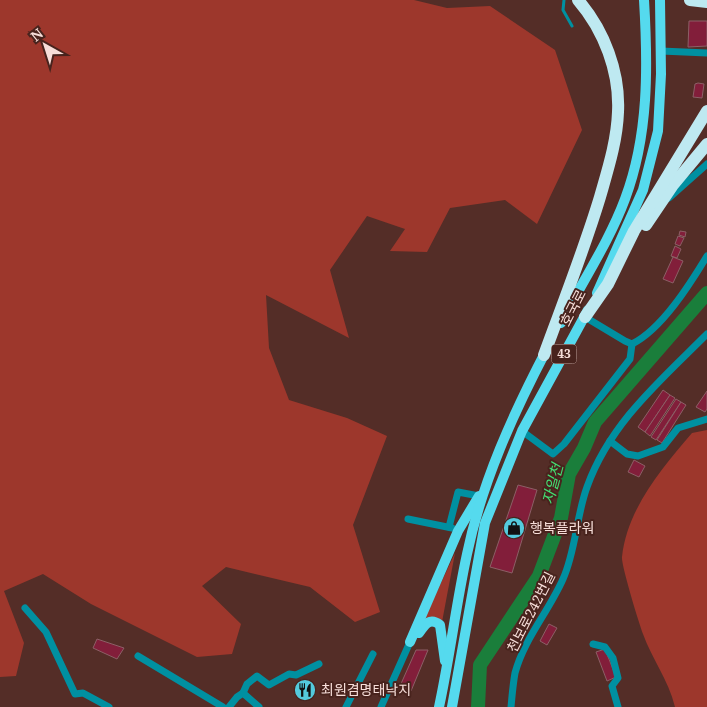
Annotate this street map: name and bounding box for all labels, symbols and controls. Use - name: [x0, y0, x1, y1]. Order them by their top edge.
- north arrow: [20, 20, 70, 70]
- text: N: [26, 24, 47, 45]
- street label: 호국로: [555, 286, 590, 329]
- road number: 43: [552, 344, 576, 364]
- water label: 자일천: [537, 459, 568, 506]
- shop icon: 행복플라워: [502, 516, 526, 540]
- place label: 행복플라워: [530, 518, 594, 537]
- street label: 천보로242번길: [502, 568, 559, 655]
- restaurant icon: 최원겸명태낙지: [293, 678, 317, 702]
- place label: 최원겸명태낙지: [321, 680, 411, 699]

